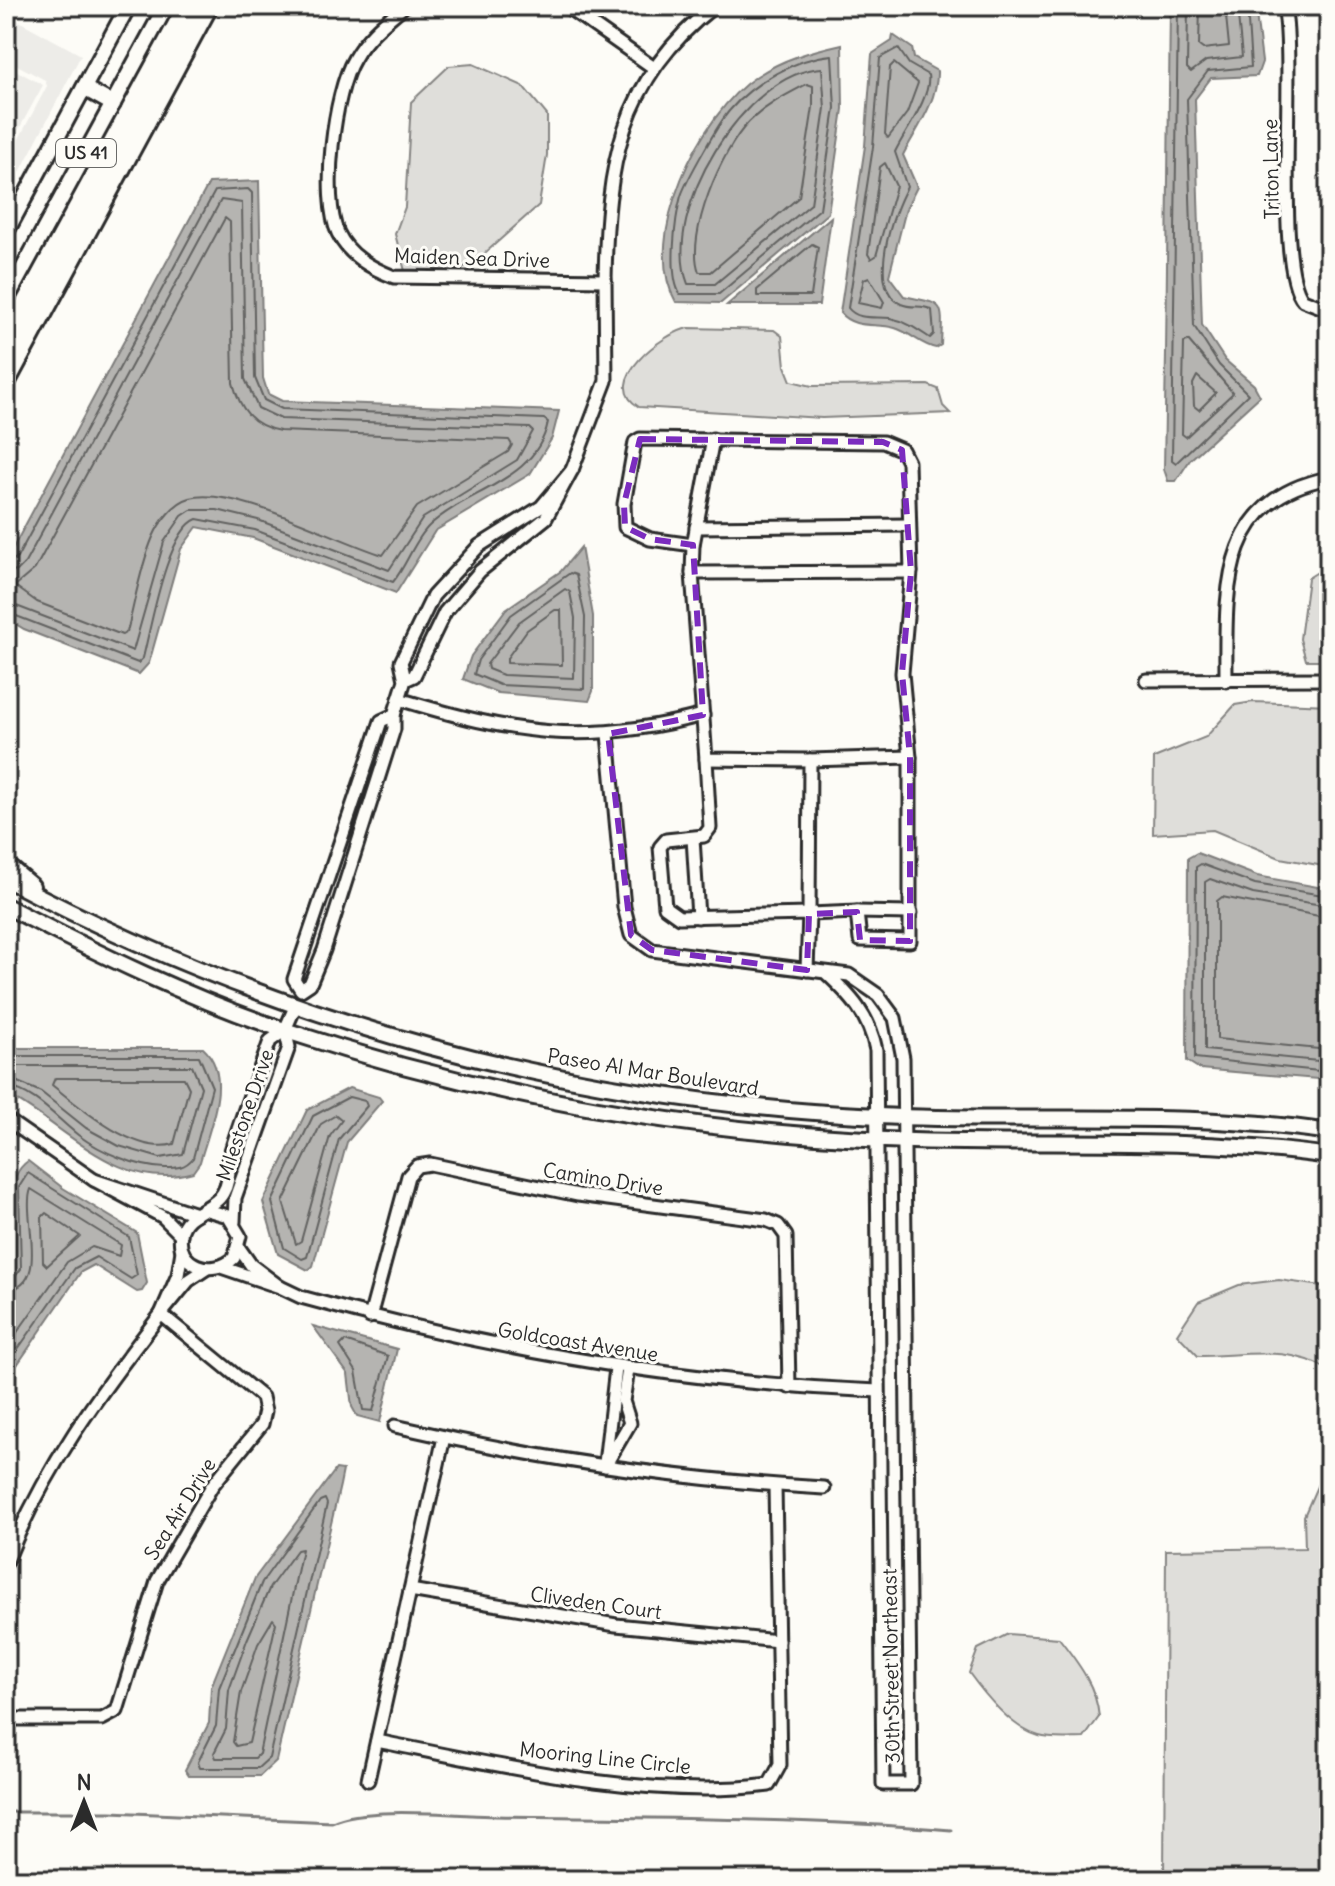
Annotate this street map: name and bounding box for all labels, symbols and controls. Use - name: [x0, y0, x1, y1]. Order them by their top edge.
- street label: Triton Lane: [1257, 119, 1284, 220]
- road number: US 41: [56, 139, 116, 167]
- street label: Maiden Sea Drive: [394, 242, 550, 273]
- street label: Paseo Al Mar Boulevard: [546, 1042, 761, 1101]
- street label: Milestone Drive: [210, 1046, 279, 1184]
- street label: Camino Drive: [541, 1157, 665, 1200]
- street label: Goldcoast Avenue: [496, 1316, 660, 1367]
- street label: Sea Air Drive: [138, 1453, 221, 1564]
- street label: 30th Street Northeast: [876, 1568, 905, 1764]
- street label: Cliveden Court: [529, 1581, 663, 1624]
- street label: Mooring Line Circle: [518, 1736, 692, 1779]
- north arrow: [44, 1762, 124, 1842]
- text: N: [76, 1768, 92, 1796]

